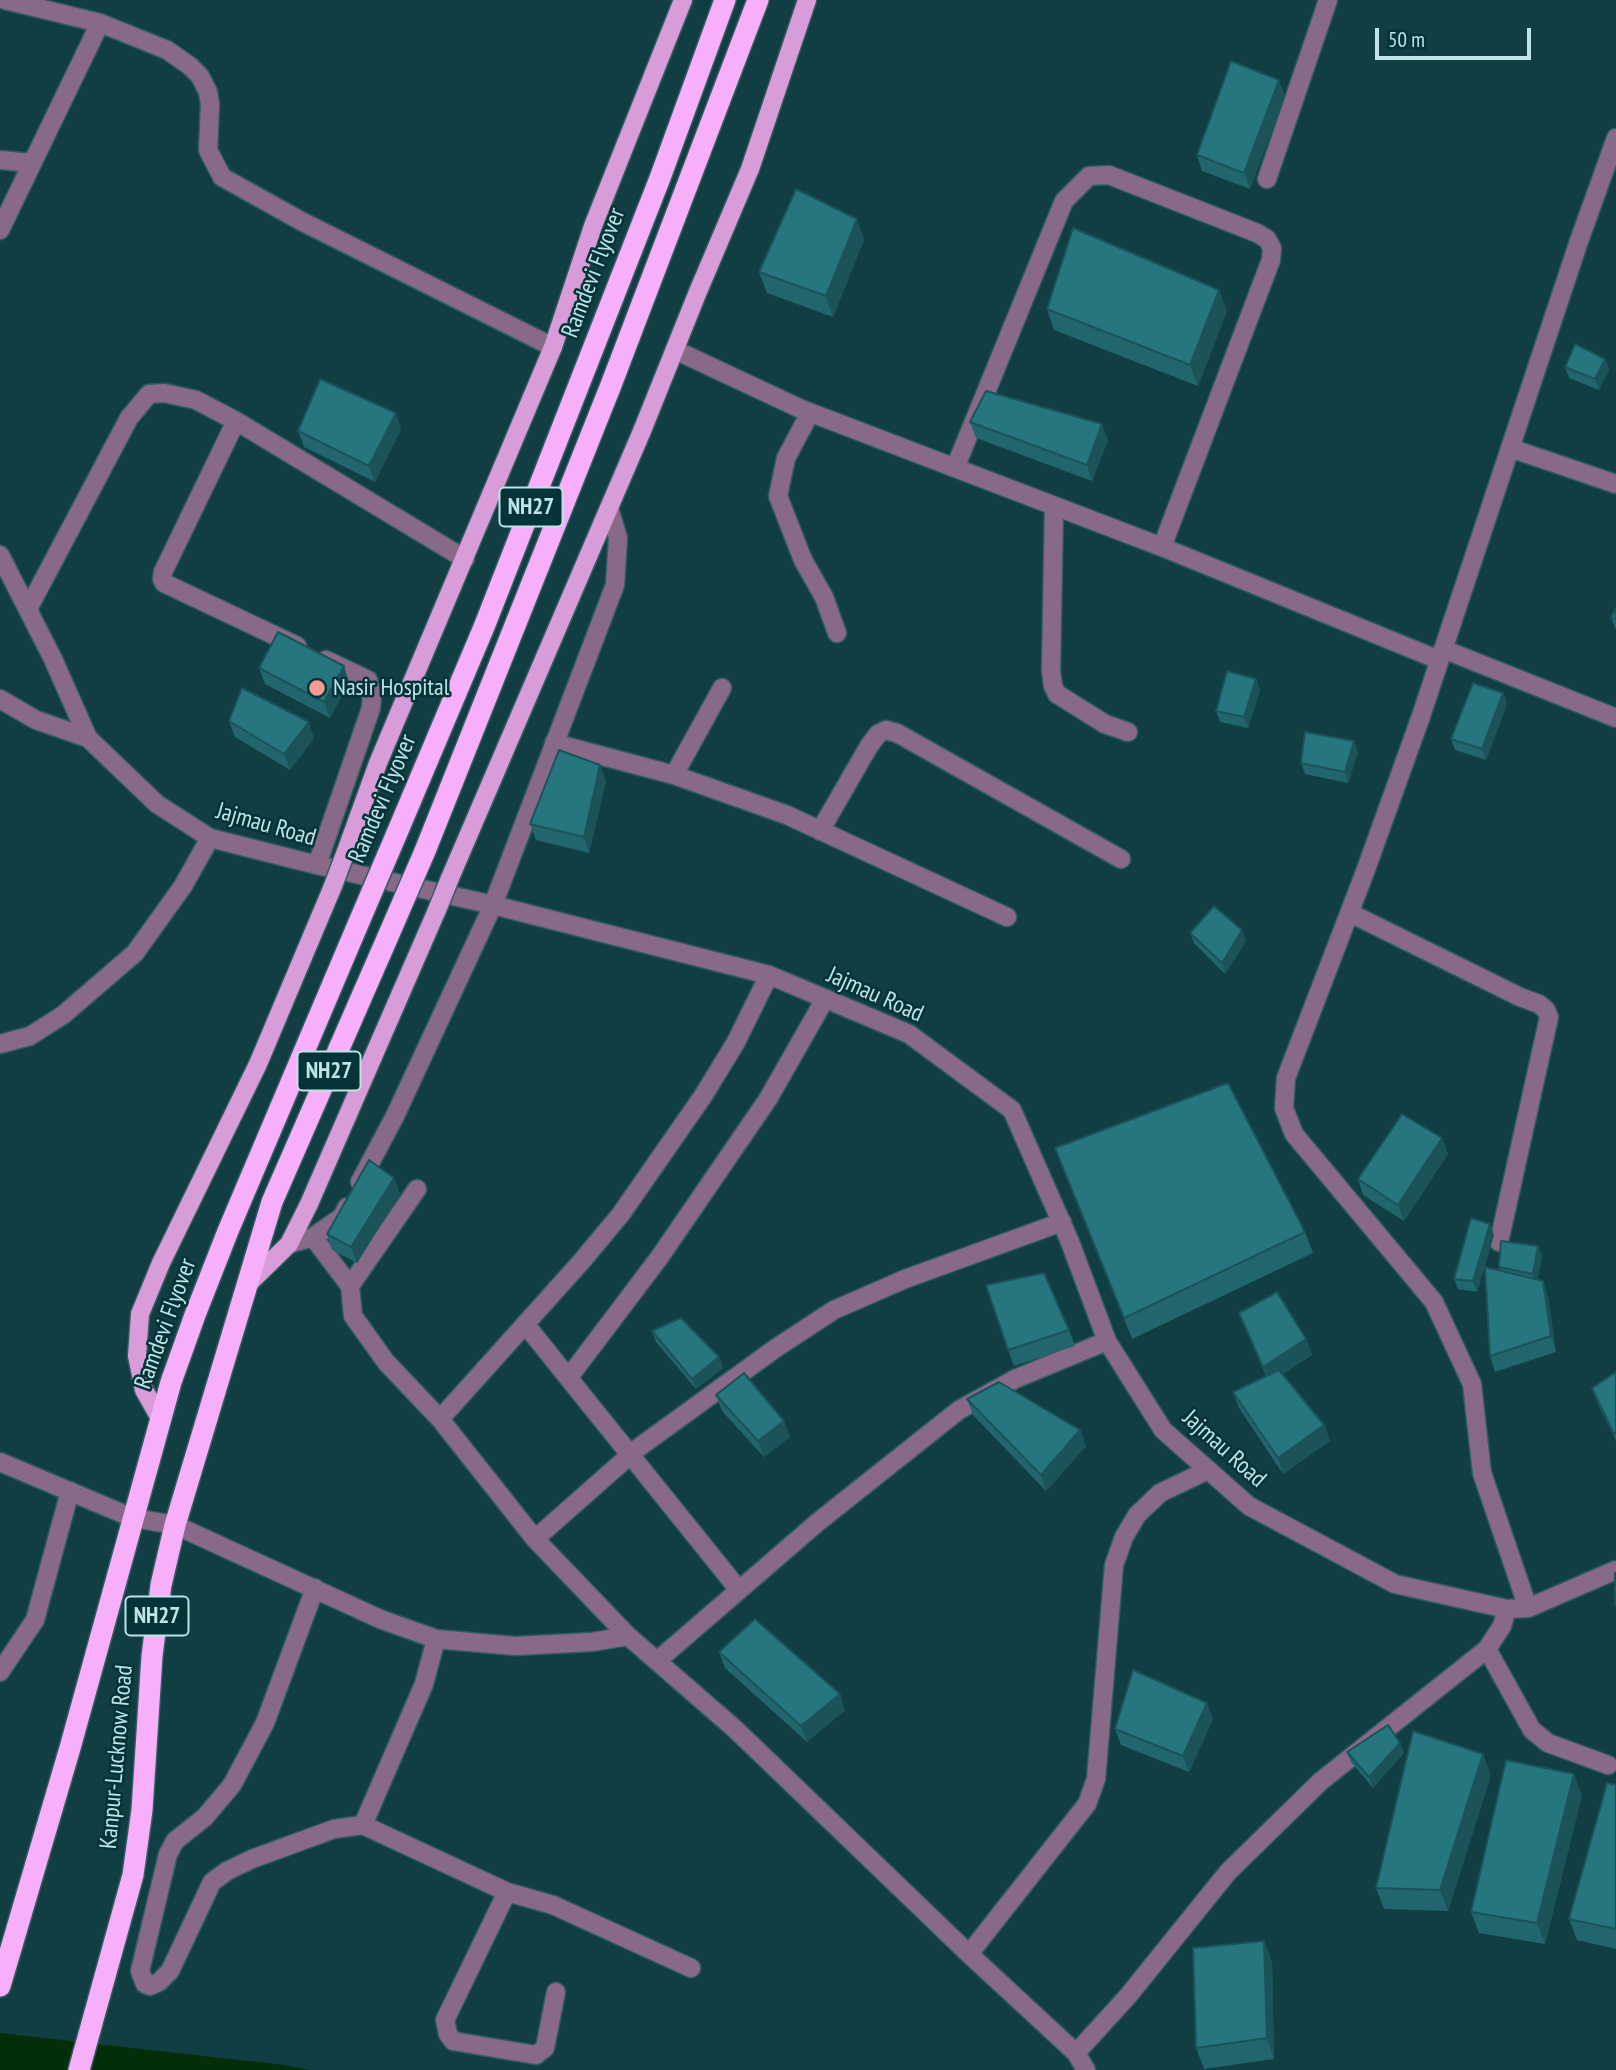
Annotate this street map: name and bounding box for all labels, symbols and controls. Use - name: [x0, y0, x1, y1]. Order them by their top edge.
- scale bar: [1378, 14, 1534, 58]
- text: 50 m: [1388, 26, 1425, 53]
- street label: Ramdevi Flyover: [556, 204, 632, 342]
- road number: NH27: [500, 488, 562, 526]
- place label: Nasir Hospital: [333, 674, 449, 702]
- marker: Nasir Hospital: [307, 678, 327, 698]
- street label: Ramdevi Flyover: [343, 730, 423, 868]
- street label: Jajmau Road: [213, 797, 319, 853]
- street label: Jajmau Road: [822, 961, 928, 1029]
- road number: NH27: [298, 1052, 360, 1090]
- street label: Ramdevi Flyover: [129, 1255, 203, 1393]
- street label: Jajmau Road: [1176, 1404, 1272, 1494]
- road number: NH27: [125, 1596, 188, 1636]
- street label: Kanpur-Lucknow Road: [95, 1664, 139, 1850]

